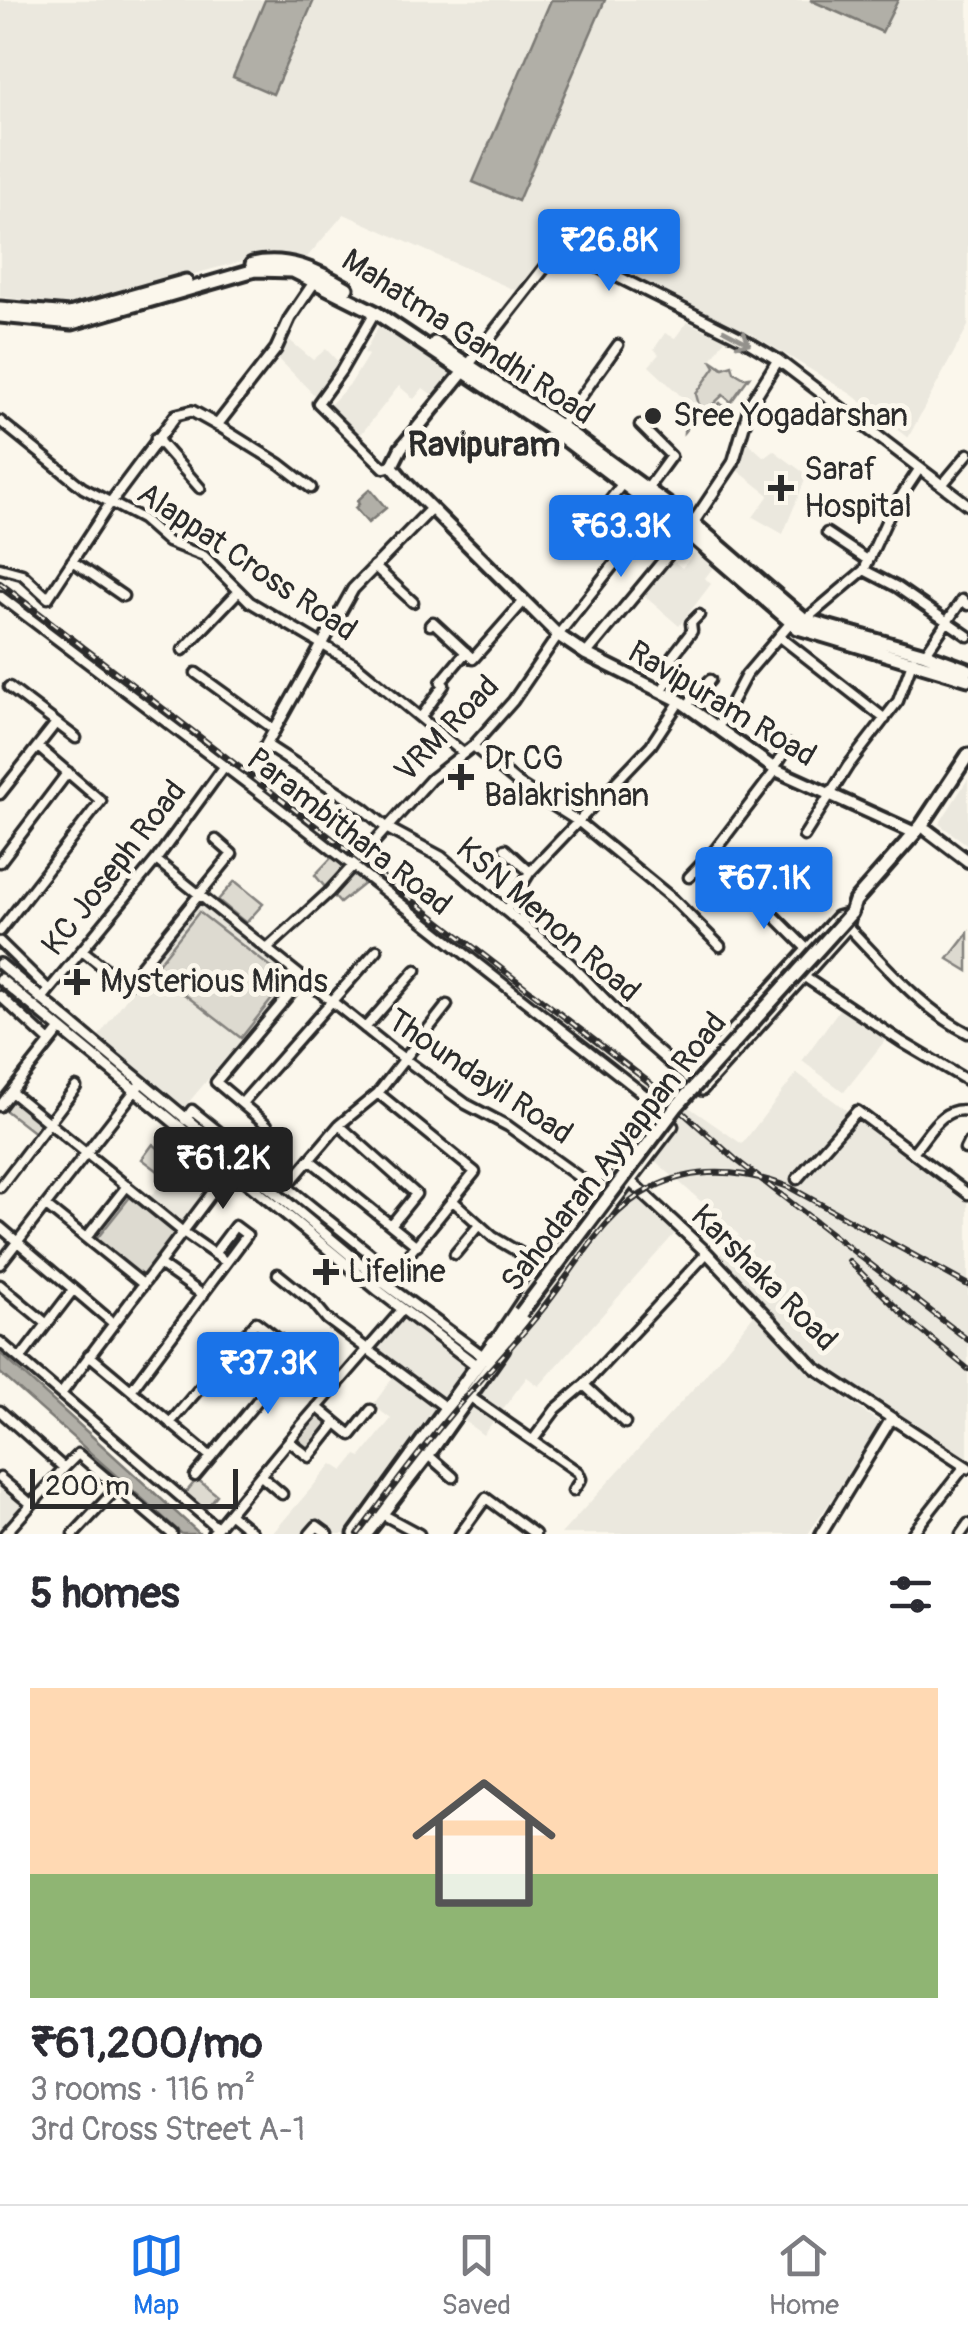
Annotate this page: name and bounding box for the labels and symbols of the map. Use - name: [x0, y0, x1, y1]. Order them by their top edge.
- pin: ₹26.8K: [528, 209, 690, 294]
- street label: Mahatma Gandhi Road: [334, 240, 602, 434]
- one-way arrow: [721, 328, 751, 347]
- place label: Sree Yogadarshan: [673, 396, 908, 436]
- marker: Sree Yogadarshan: [642, 405, 664, 427]
- district label: Ravipuram: [408, 423, 560, 467]
- place label: Saraf Hospital: [804, 450, 912, 527]
- street label: Alappat Cross Road: [129, 474, 365, 650]
- marker: Saraf Hospital: [768, 475, 794, 501]
- pin: ₹63.3K: [540, 495, 702, 580]
- street label: Ravipuram Road: [621, 632, 823, 776]
- street label: VRM Road: [386, 667, 508, 791]
- street label: Parambithara Road: [238, 739, 460, 925]
- place label: Dr CG Balakrishnan: [484, 739, 649, 816]
- marker: Dr CG Balakrishnan: [448, 764, 474, 790]
- street label: KC Joseph Road: [33, 772, 195, 964]
- street label: KSN Menon Road: [447, 829, 649, 1011]
- pin: ₹67.1K: [683, 847, 845, 932]
- place label: Mysterious Minds: [100, 962, 328, 1002]
- marker: Mysterious Minds: [64, 969, 90, 995]
- street label: Thoundayil Road: [380, 1000, 580, 1154]
- street label: Sahodaran Ayyappan Road: [492, 1004, 736, 1300]
- pin: ₹61.2K: [142, 1127, 304, 1212]
- street label: Karshaka Road: [682, 1196, 846, 1360]
- place label: Lifeline: [348, 1252, 446, 1292]
- marker: Lifeline: [313, 1259, 339, 1285]
- pin: ₹37.3K: [187, 1332, 349, 1417]
- scale bar: [30, 1464, 238, 1508]

